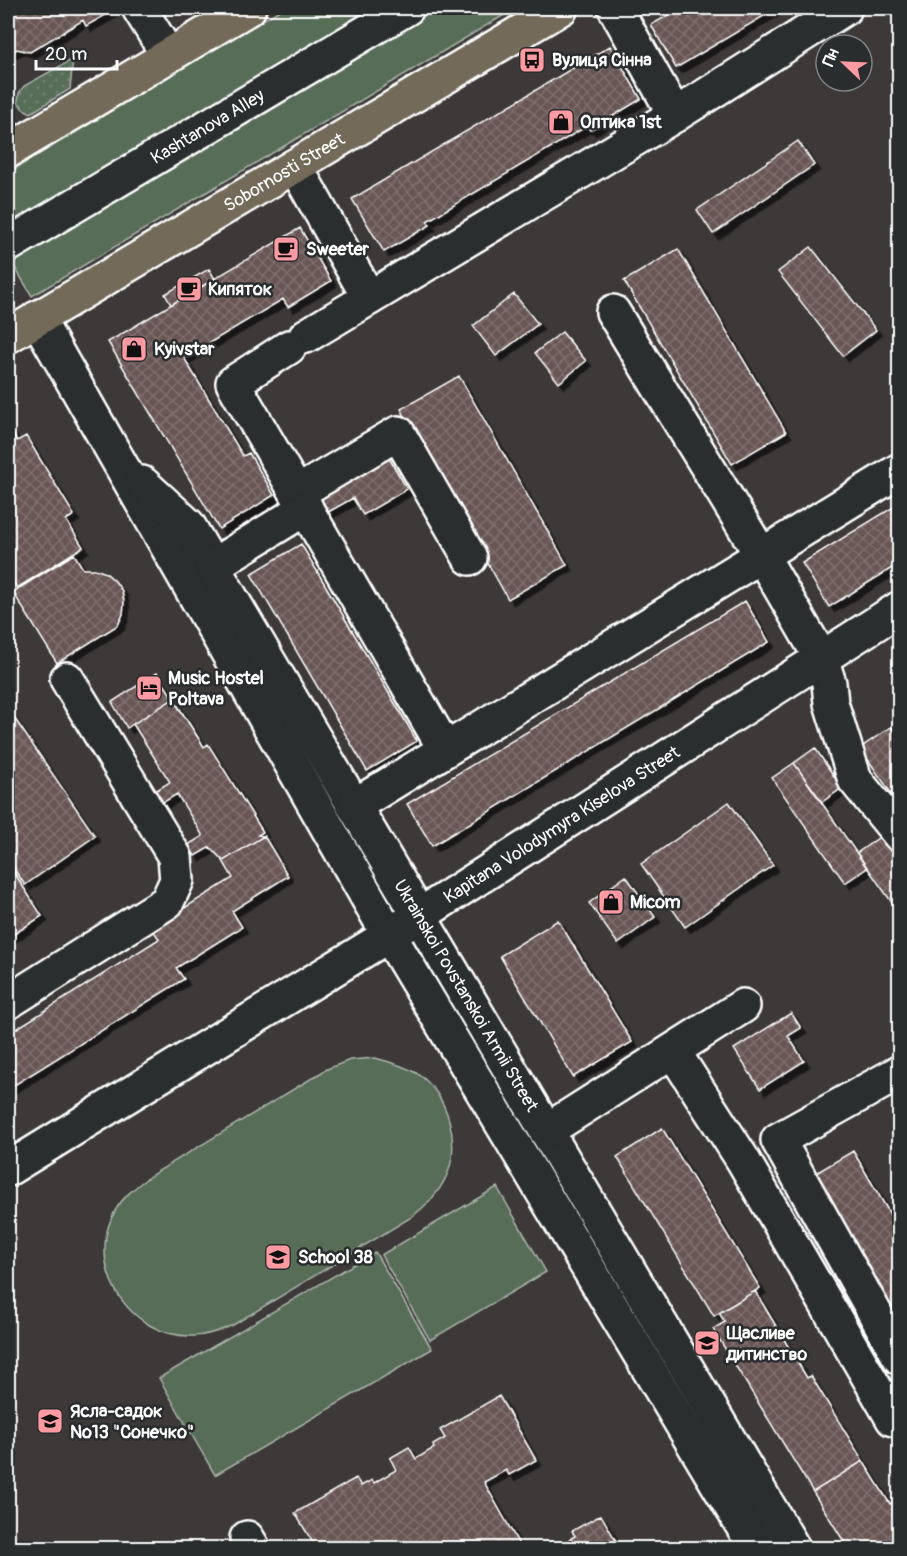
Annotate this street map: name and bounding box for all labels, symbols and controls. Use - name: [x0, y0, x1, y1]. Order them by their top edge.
- scale bar: [36, 33, 117, 71]
- north arrow: [814, 33, 874, 93]
- text: 20 m: [45, 43, 87, 66]
- bus stop icon: Вулиця Сінна: [517, 45, 547, 75]
- text: Пн: [818, 46, 844, 70]
- place label: Вулиця Сінна: [552, 49, 652, 72]
- street label: Kashtanova Alley: [147, 84, 269, 170]
- shop icon: Оптика 1st: [546, 107, 576, 137]
- place label: Оптика 1st: [580, 111, 662, 134]
- street label: Sobornosti Street: [220, 128, 350, 217]
- cafe icon: Sweeter: [271, 234, 301, 264]
- place label: Sweeter: [306, 238, 370, 261]
- cafe icon: Кипяток: [174, 274, 204, 304]
- place label: Кипяток: [208, 278, 272, 301]
- shop icon: Kyivstar: [119, 334, 149, 364]
- place label: Kyivstar: [154, 338, 215, 361]
- place label: Music Hostel Poltava: [168, 667, 264, 711]
- hotel icon: Music Hostel Poltava: [134, 673, 164, 703]
- street label: Kapitana Volodymyra Kiselova Street: [439, 740, 685, 909]
- street label: Ukrainskoi Povstanskoi Armii Street: [388, 876, 544, 1117]
- shop icon: Micom: [596, 887, 626, 917]
- place label: Micom: [630, 891, 680, 914]
- school or university icon: School 38: [263, 1242, 293, 1272]
- place label: School 38: [298, 1246, 373, 1269]
- place label: Щасливе дитинство: [725, 1322, 807, 1366]
- school or university icon: Щасливе дитинство: [692, 1328, 722, 1358]
- place label: Ясла-садок №13 "Сонечко": [70, 1400, 194, 1444]
- school or university icon: Ясла-садок №13 "Сонечко": [35, 1406, 65, 1436]

